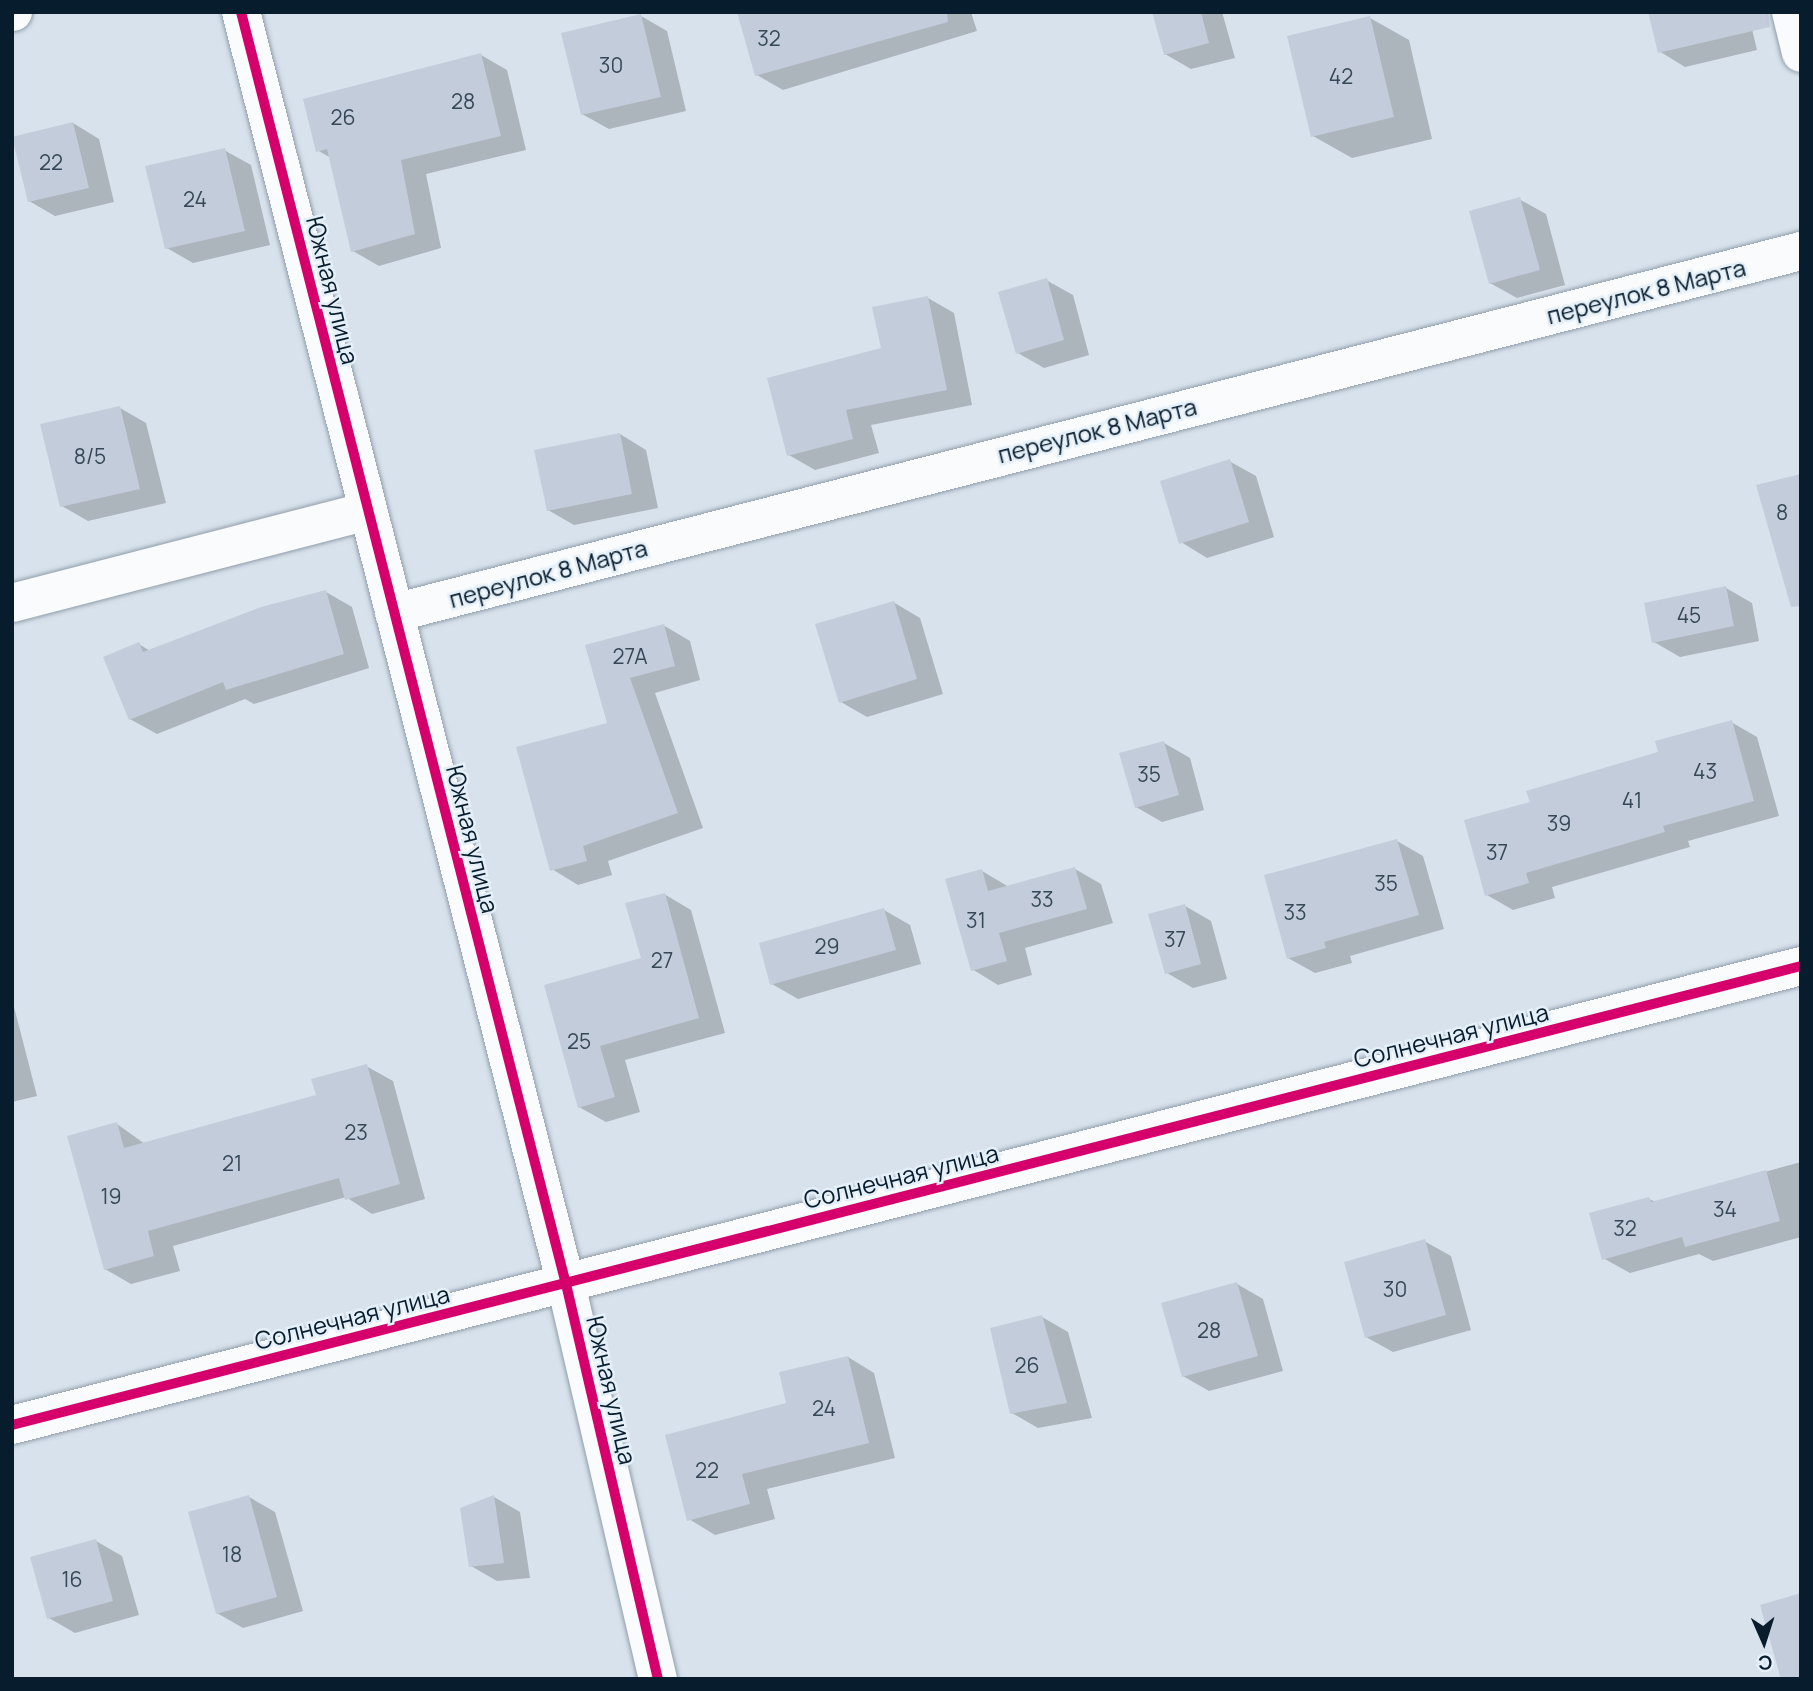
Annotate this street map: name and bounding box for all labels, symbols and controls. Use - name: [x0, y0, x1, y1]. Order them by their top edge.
- house number: 32: [757, 25, 781, 51]
- house number: 30: [599, 52, 623, 78]
- house number: 42: [1329, 63, 1353, 89]
- house number: 28: [451, 88, 475, 114]
- house number: 26: [330, 104, 356, 130]
- house number: 22: [39, 149, 63, 175]
- house number: 24: [183, 186, 207, 212]
- street label: Южная улица: [301, 213, 365, 367]
- street label: переулок 8 Марта: [1544, 252, 1748, 330]
- street label: переулок 8 Марта: [995, 391, 1199, 469]
- house number: 8/5: [74, 443, 106, 469]
- house number: 8: [1776, 499, 1788, 525]
- street label: переулок 8 Марта: [446, 533, 650, 613]
- house number: 45: [1677, 602, 1701, 628]
- house number: 27А: [613, 643, 647, 669]
- house number: 43: [1693, 758, 1717, 784]
- house number: 35: [1137, 761, 1161, 787]
- street label: Южная улица: [441, 762, 505, 916]
- house number: 41: [1622, 787, 1642, 813]
- house number: 39: [1547, 810, 1571, 836]
- house number: 37: [1486, 839, 1508, 865]
- house number: 35: [1374, 870, 1398, 896]
- house number: 33: [1030, 886, 1054, 912]
- house number: 33: [1283, 899, 1307, 925]
- house number: 31: [966, 907, 986, 933]
- house number: 37: [1164, 926, 1186, 952]
- house number: 29: [814, 933, 840, 959]
- house number: 27: [651, 947, 673, 973]
- street label: Солнечная улица: [1351, 997, 1551, 1073]
- house number: 25: [567, 1028, 591, 1054]
- house number: 23: [344, 1119, 368, 1145]
- street label: Солнечная улица: [801, 1138, 1001, 1214]
- house number: 21: [222, 1150, 242, 1176]
- house number: 19: [100, 1183, 122, 1209]
- house number: 34: [1713, 1196, 1737, 1222]
- house number: 32: [1613, 1215, 1637, 1241]
- house number: 30: [1383, 1276, 1407, 1302]
- street label: Солнечная улица: [252, 1279, 452, 1355]
- street label: Южная улица: [581, 1313, 643, 1467]
- house number: 28: [1197, 1317, 1221, 1343]
- house number: 26: [1014, 1352, 1040, 1378]
- house number: 24: [812, 1395, 836, 1421]
- house number: 22: [695, 1457, 719, 1483]
- house number: 18: [222, 1541, 242, 1567]
- house number: 16: [61, 1566, 83, 1592]
- north arrow: [1729, 1607, 1799, 1677]
- text: С: [1757, 1650, 1773, 1676]

